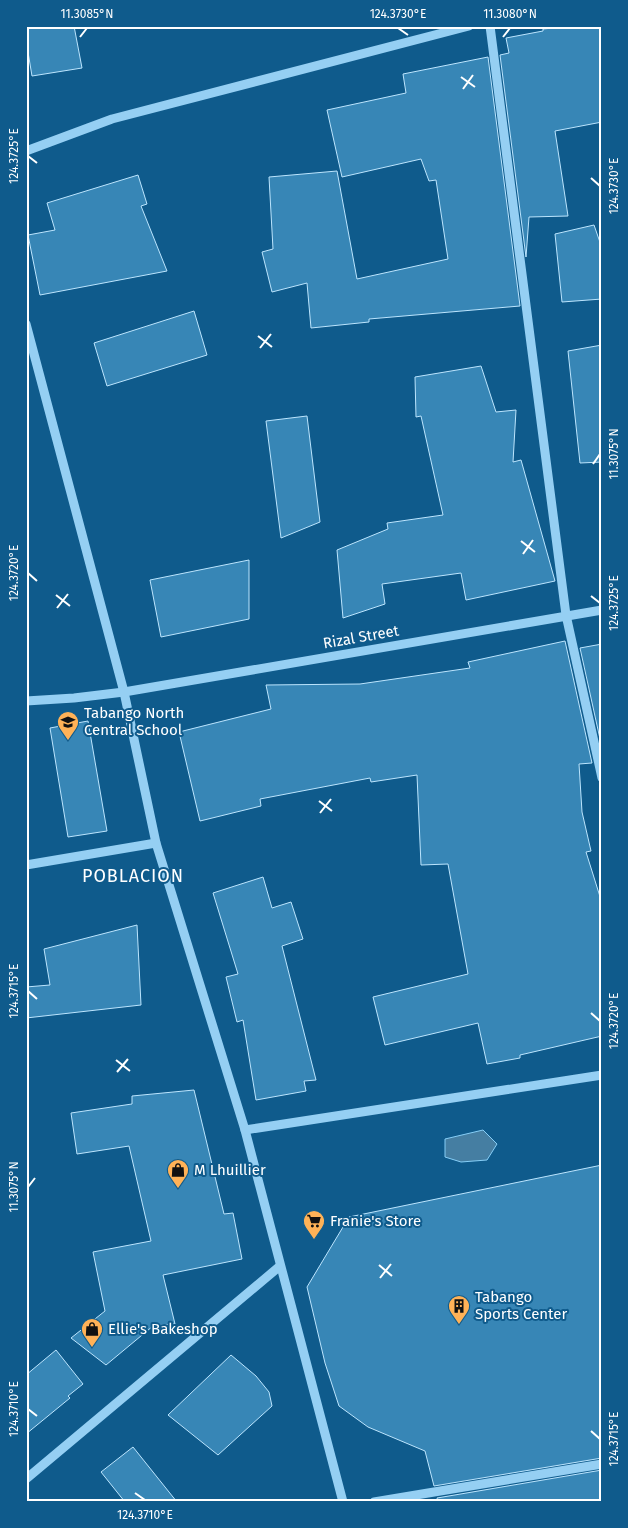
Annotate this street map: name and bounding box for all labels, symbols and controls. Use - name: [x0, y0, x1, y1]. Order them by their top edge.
- text: 11.3085°N: [61, 7, 113, 21]
- text: 124.3730°E: [370, 7, 426, 21]
- text: 11.3080°N: [483, 7, 537, 21]
- text: 124.3725°E: [7, 128, 21, 184]
- text: 124.3730°E: [607, 158, 621, 214]
- text: 11.3075°N: [607, 428, 621, 480]
- text: 124.3720°E: [7, 545, 21, 601]
- text: 124.3725°E: [607, 575, 621, 631]
- street label: Rizal Street: [322, 621, 401, 653]
- place label: Tabango North Central School: [84, 704, 184, 739]
- school or university icon: Tabango North Central School: [56, 710, 80, 741]
- district label: POBLACION: [82, 865, 184, 887]
- text: 124.3715°E: [7, 963, 21, 1019]
- text: 124.3720°E: [607, 993, 621, 1049]
- shop icon: M Lhuillier: [166, 1158, 190, 1189]
- text: 11.3075°N: [7, 1161, 21, 1213]
- place label: M Lhuillier: [194, 1161, 266, 1179]
- supermarket icon: Franie's Store: [302, 1209, 326, 1240]
- place label: Franie's Store: [330, 1212, 421, 1230]
- place label: Tabango Sports Center: [475, 1288, 567, 1323]
- building icon: Tabango Sports Center: [447, 1294, 471, 1325]
- shop icon: Ellie's Bakeshop: [80, 1317, 104, 1348]
- place label: Ellie's Bakeshop: [108, 1320, 218, 1338]
- text: 124.3710°E: [7, 1381, 21, 1437]
- text: 124.3715°E: [607, 1411, 621, 1467]
- text: 124.3710°E: [117, 1508, 173, 1522]

